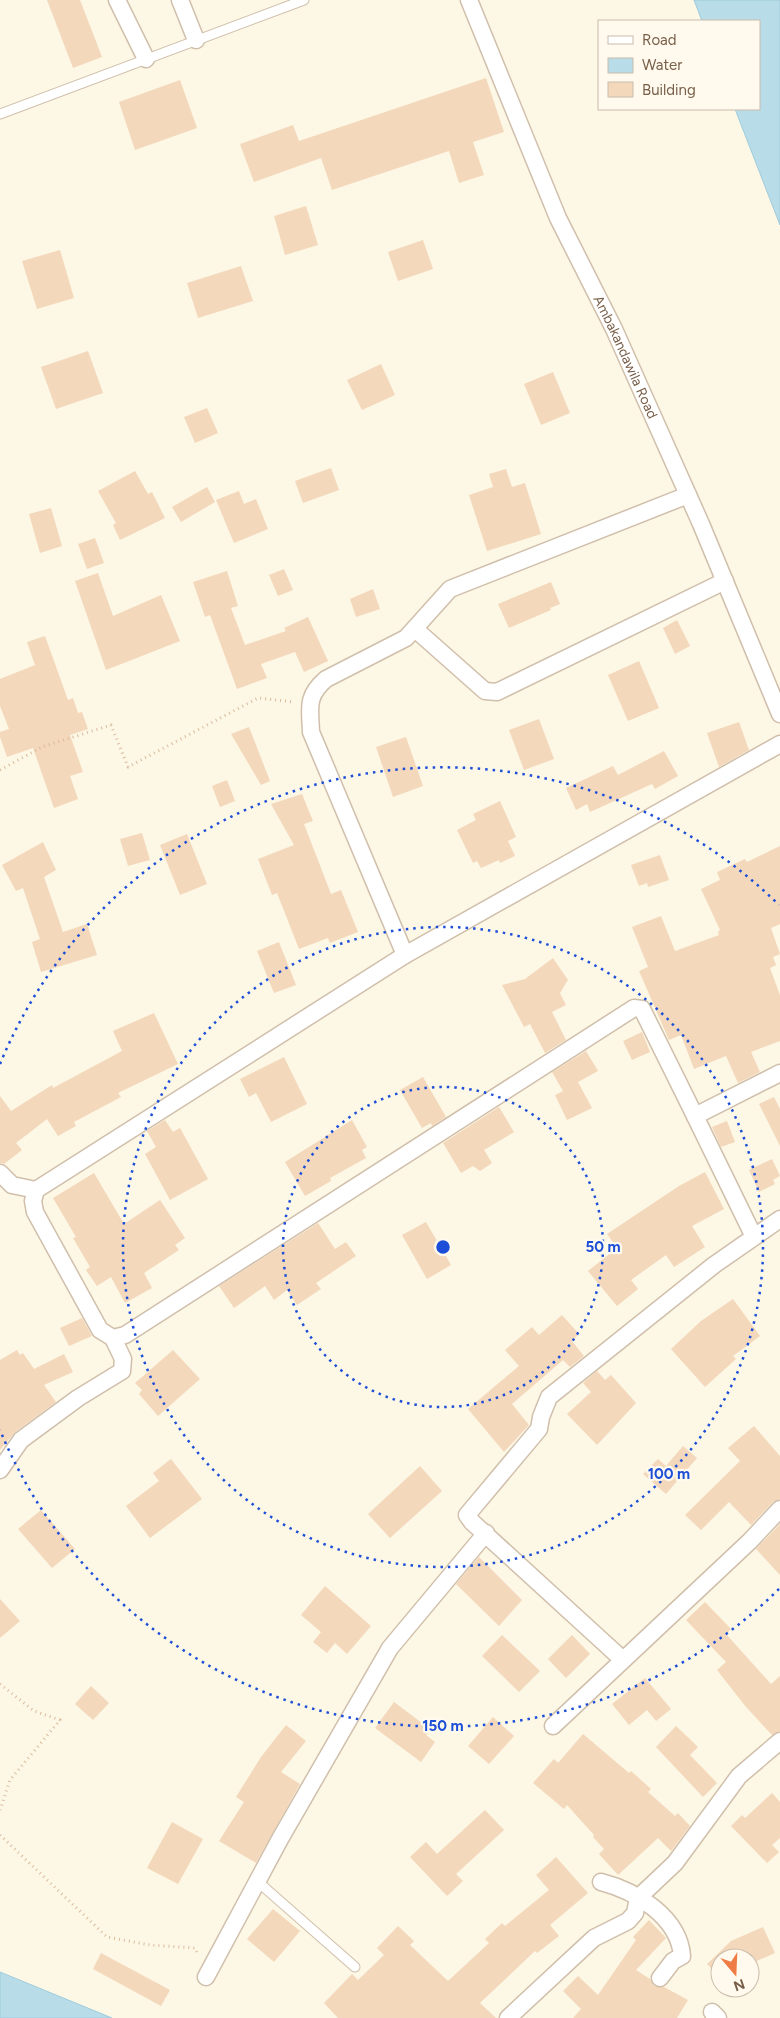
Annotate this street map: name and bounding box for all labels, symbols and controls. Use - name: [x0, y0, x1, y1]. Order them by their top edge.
- legend: [598, 20, 760, 110]
- text: Road: [642, 31, 677, 49]
- text: Water: [642, 56, 682, 74]
- text: Building: [642, 81, 696, 99]
- street label: Ambakandawila Road: [590, 292, 661, 421]
- centre of rings: [434, 1238, 452, 1256]
- text: 50 m: [585, 1238, 621, 1256]
- text: 100 m: [648, 1465, 690, 1483]
- text: 150 m: [422, 1717, 464, 1735]
- north arrow: [710, 1948, 760, 1998]
- text: N: [731, 1975, 747, 1995]

